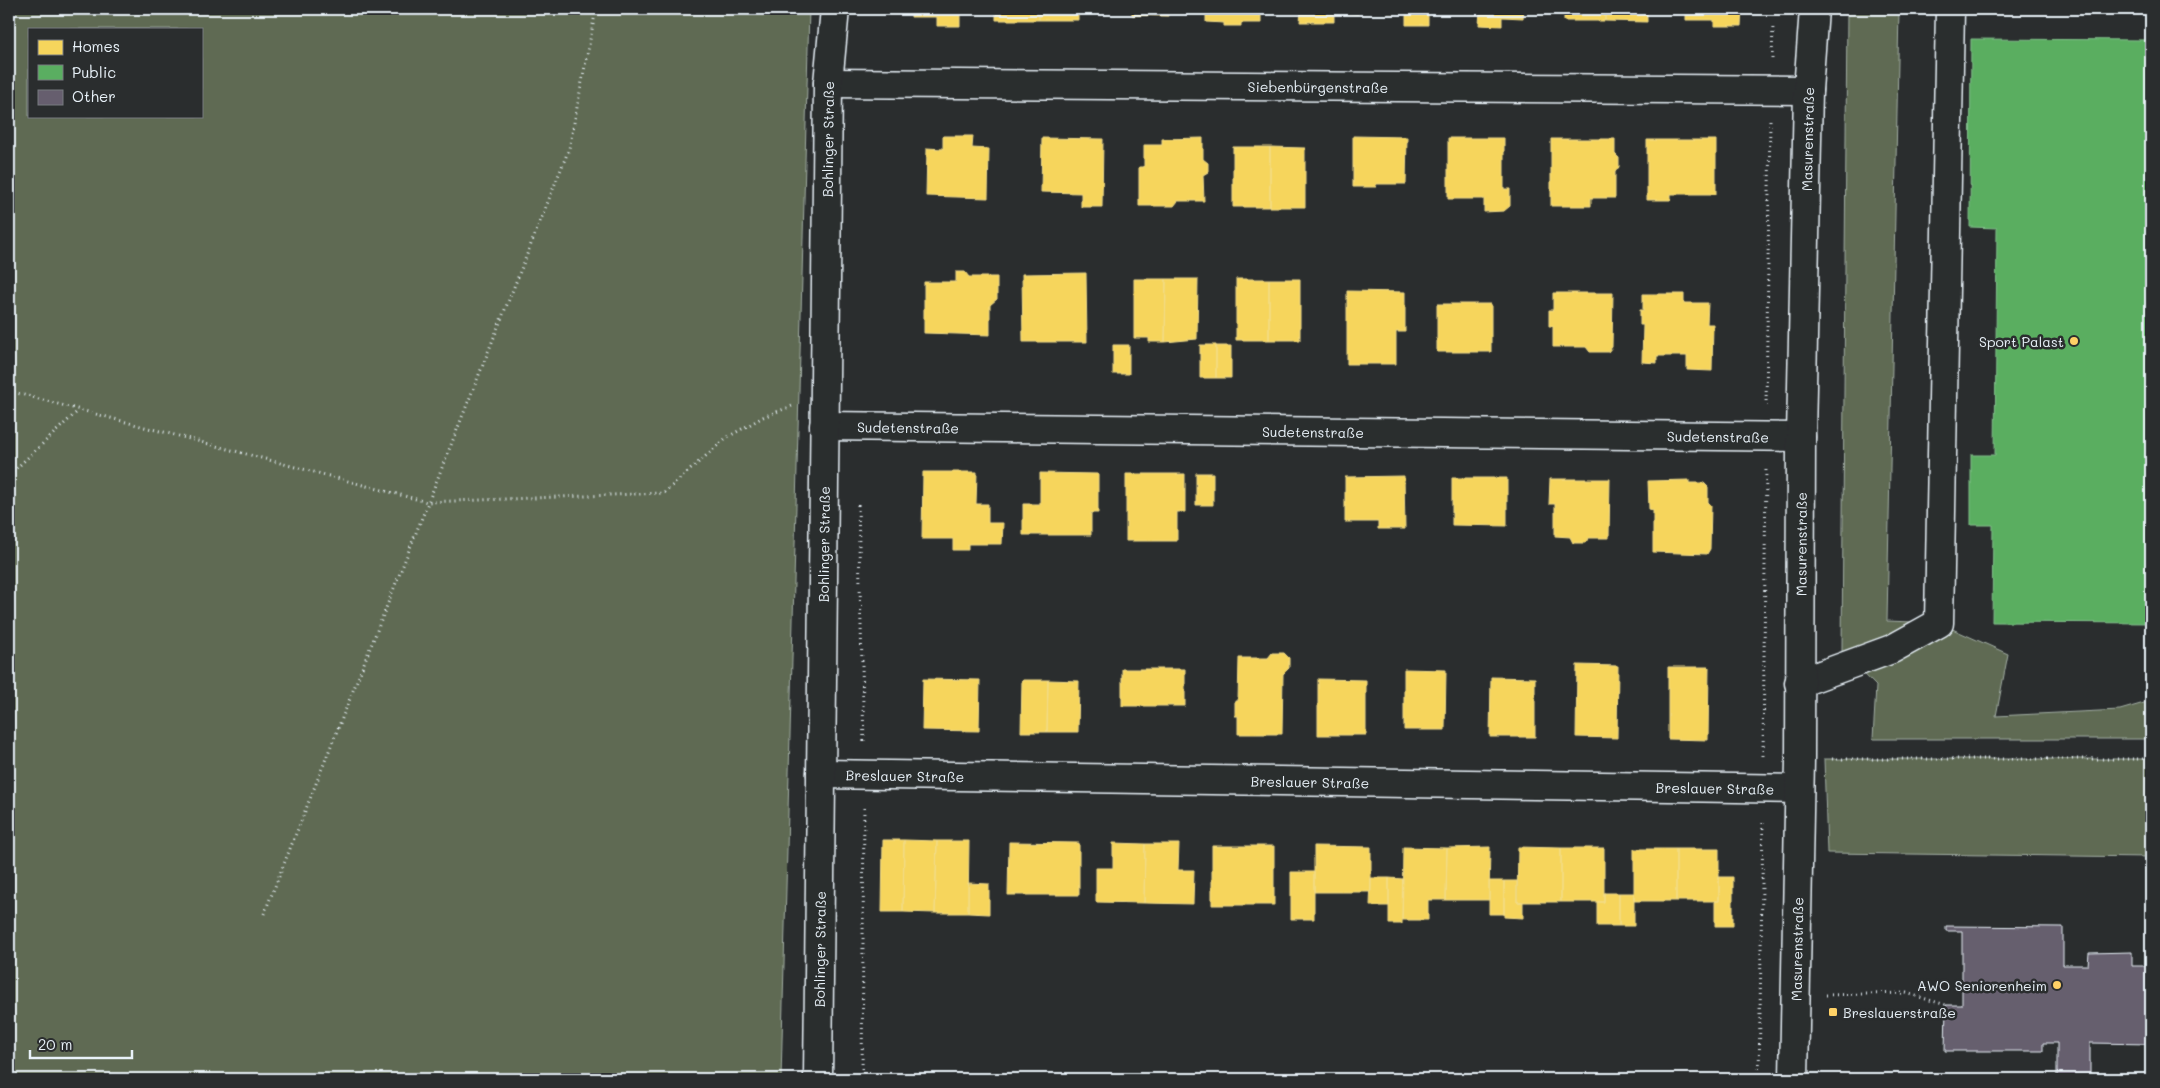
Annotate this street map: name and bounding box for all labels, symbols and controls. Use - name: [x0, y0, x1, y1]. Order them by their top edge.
- legend: [28, 28, 202, 118]
- text: Homes: [72, 36, 120, 56]
- text: Public: [72, 62, 116, 82]
- street label: Siebenbürgenstraße: [1248, 76, 1388, 97]
- street label: Bohlinger Straße: [817, 81, 838, 197]
- text: Other: [72, 86, 116, 106]
- street label: Masurenstraße: [1796, 87, 1818, 191]
- place label: Sport Palast: [1979, 332, 2064, 351]
- marker: Sport Palast: [2068, 335, 2080, 347]
- street label: Sudetenstraße: [857, 417, 959, 437]
- street label: Sudetenstraße: [1262, 421, 1364, 442]
- street label: Sudetenstraße: [1667, 426, 1769, 446]
- street label: Bohlinger Straße: [813, 486, 833, 602]
- street label: Masurenstraße: [1791, 492, 1810, 596]
- street label: Breslauer Straße: [845, 765, 964, 786]
- street label: Breslauer Straße: [1250, 771, 1369, 792]
- street label: Breslauer Straße: [1655, 777, 1774, 798]
- street label: Bohlinger Straße: [809, 891, 829, 1007]
- street label: Masurenstraße: [1786, 897, 1807, 1001]
- place label: AWO Seniorenheim: [1917, 976, 2047, 995]
- marker: AWO Seniorenheim: [2051, 979, 2063, 991]
- place label: Breslauerstraße: [1843, 1003, 1956, 1022]
- marker: Breslauerstraße: [1827, 1006, 1839, 1018]
- scale bar: [30, 1028, 132, 1060]
- text: 20 m: [38, 1034, 72, 1054]

